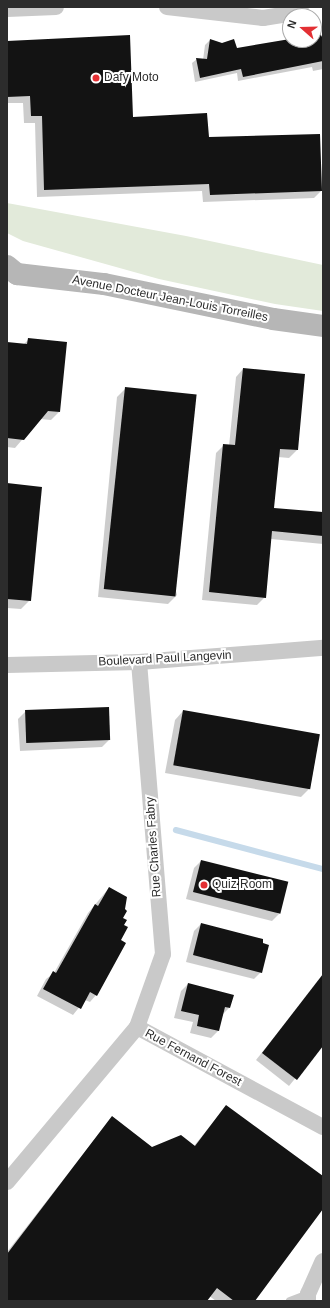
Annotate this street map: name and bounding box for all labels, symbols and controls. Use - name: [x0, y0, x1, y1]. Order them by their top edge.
- north arrow: [282, 8, 322, 48]
- text: N: [285, 18, 299, 30]
- place label: Dafy Moto: [104, 71, 159, 85]
- marker: Dafy Moto: [91, 73, 101, 83]
- street label: Avenue Docteur Jean-Louis Torreilles: [71, 273, 269, 325]
- street label: Boulevard Paul Langevin: [98, 648, 232, 670]
- street label: Rue Charles Fabry: [143, 796, 165, 898]
- place label: Quiz Room: [212, 878, 272, 892]
- marker: Quiz Room: [199, 880, 209, 890]
- street label: Rue Fernand Forest: [142, 1026, 244, 1090]

